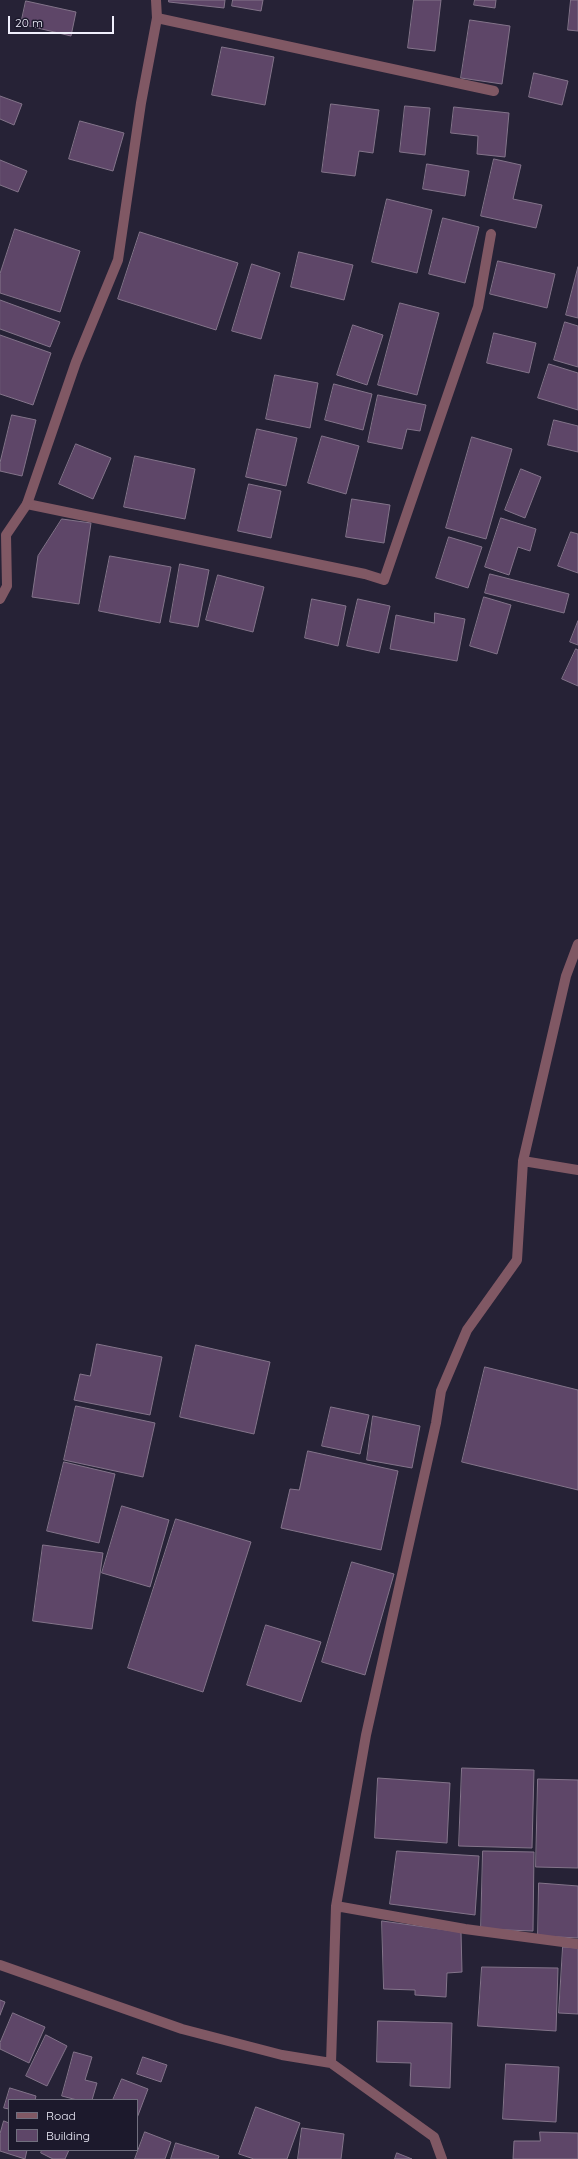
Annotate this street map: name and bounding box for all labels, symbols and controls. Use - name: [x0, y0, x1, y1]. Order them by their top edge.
- scale bar: [10, 8, 116, 34]
- text: 20 m: [15, 15, 43, 30]
- legend: [8, 2099, 138, 2151]
- text: Road: [46, 2108, 76, 2123]
- text: Building: [46, 2128, 90, 2143]

